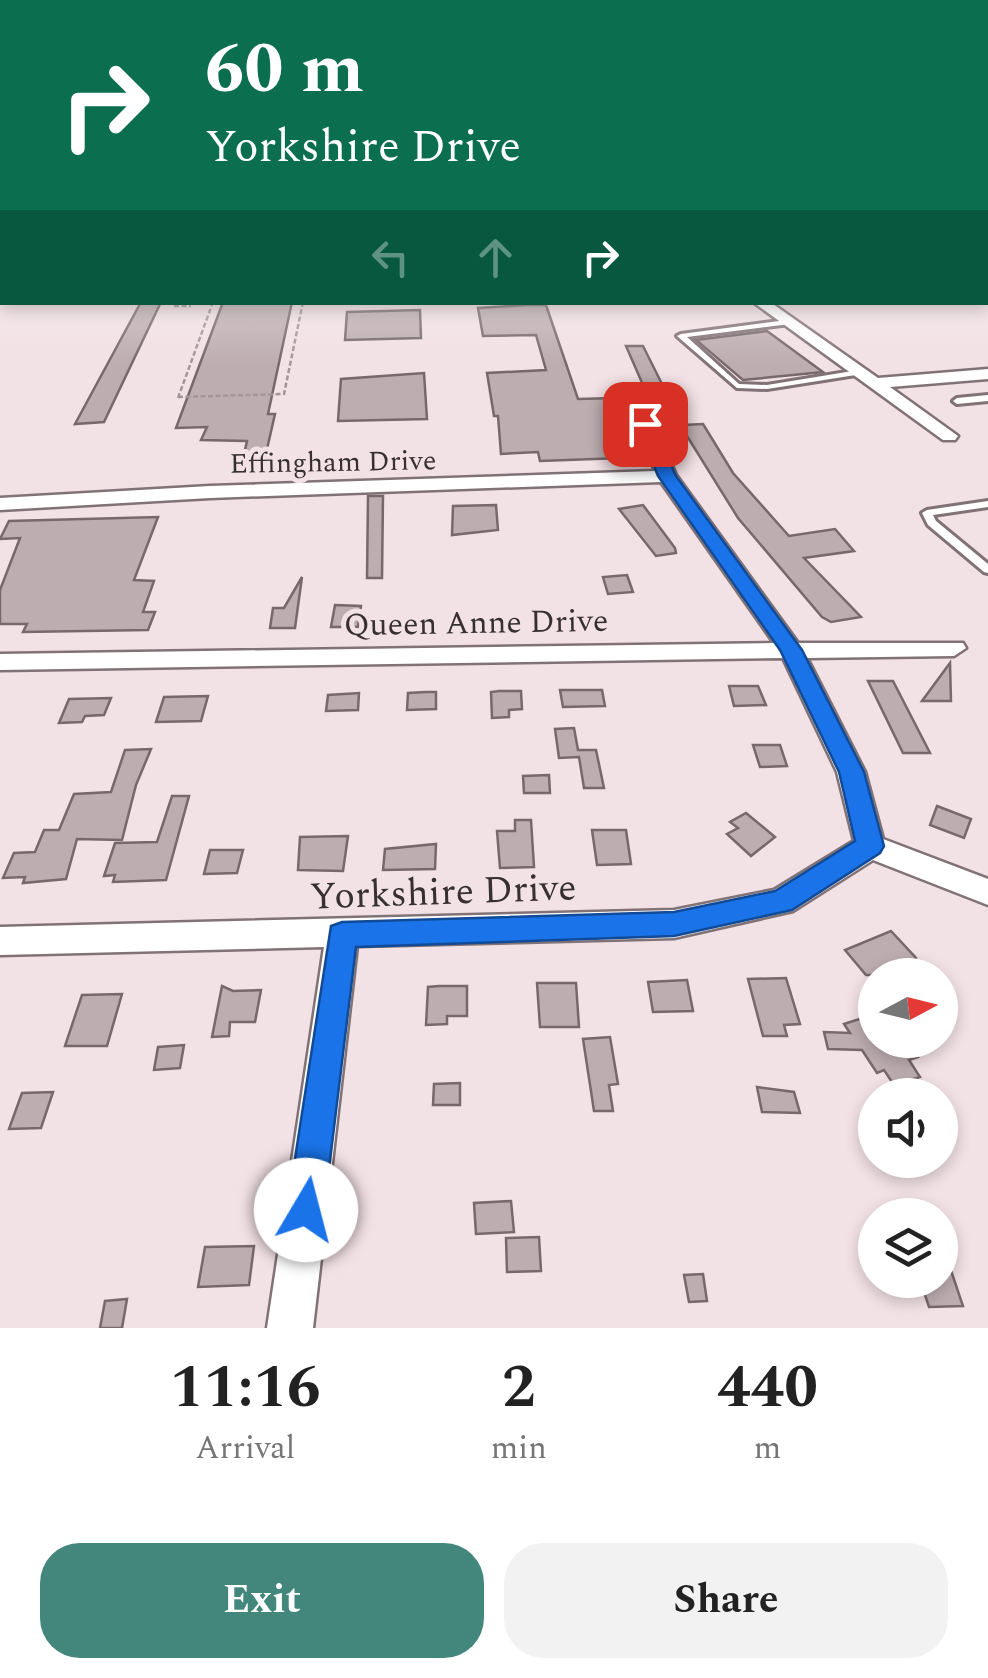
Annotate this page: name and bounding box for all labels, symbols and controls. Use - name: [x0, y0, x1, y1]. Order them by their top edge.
- text: 60 m: [205, 17, 364, 123]
- icon: right: [40, 40, 170, 170]
- text: Yorkshire Drive: [205, 113, 521, 182]
- icon: left: [363, 230, 418, 285]
- icon: ahead: [468, 230, 523, 285]
- icon: right: [573, 230, 628, 285]
- pin: [603, 382, 688, 467]
- icon: arrive: [618, 397, 673, 452]
- street label: Effingham Drive: [229, 439, 437, 486]
- street label: Queen Anne Drive: [343, 597, 609, 650]
- street label: Yorkshire Drive: [309, 859, 577, 927]
- north arrow: [858, 958, 958, 1058]
- map controls: [858, 958, 958, 1298]
- button: sound: [858, 1078, 958, 1178]
- position arrow: [254, 1158, 358, 1262]
- button: layers: [858, 1198, 958, 1298]
- text: 11:16: [170, 1342, 321, 1434]
- text: 2: [502, 1342, 536, 1434]
- text: 440: [717, 1342, 818, 1434]
- text: Arrival: [196, 1424, 295, 1473]
- text: min: [491, 1424, 547, 1473]
- text: m: [754, 1424, 781, 1473]
- button: Exit: [40, 1543, 484, 1658]
- button: Share: [504, 1543, 948, 1658]

